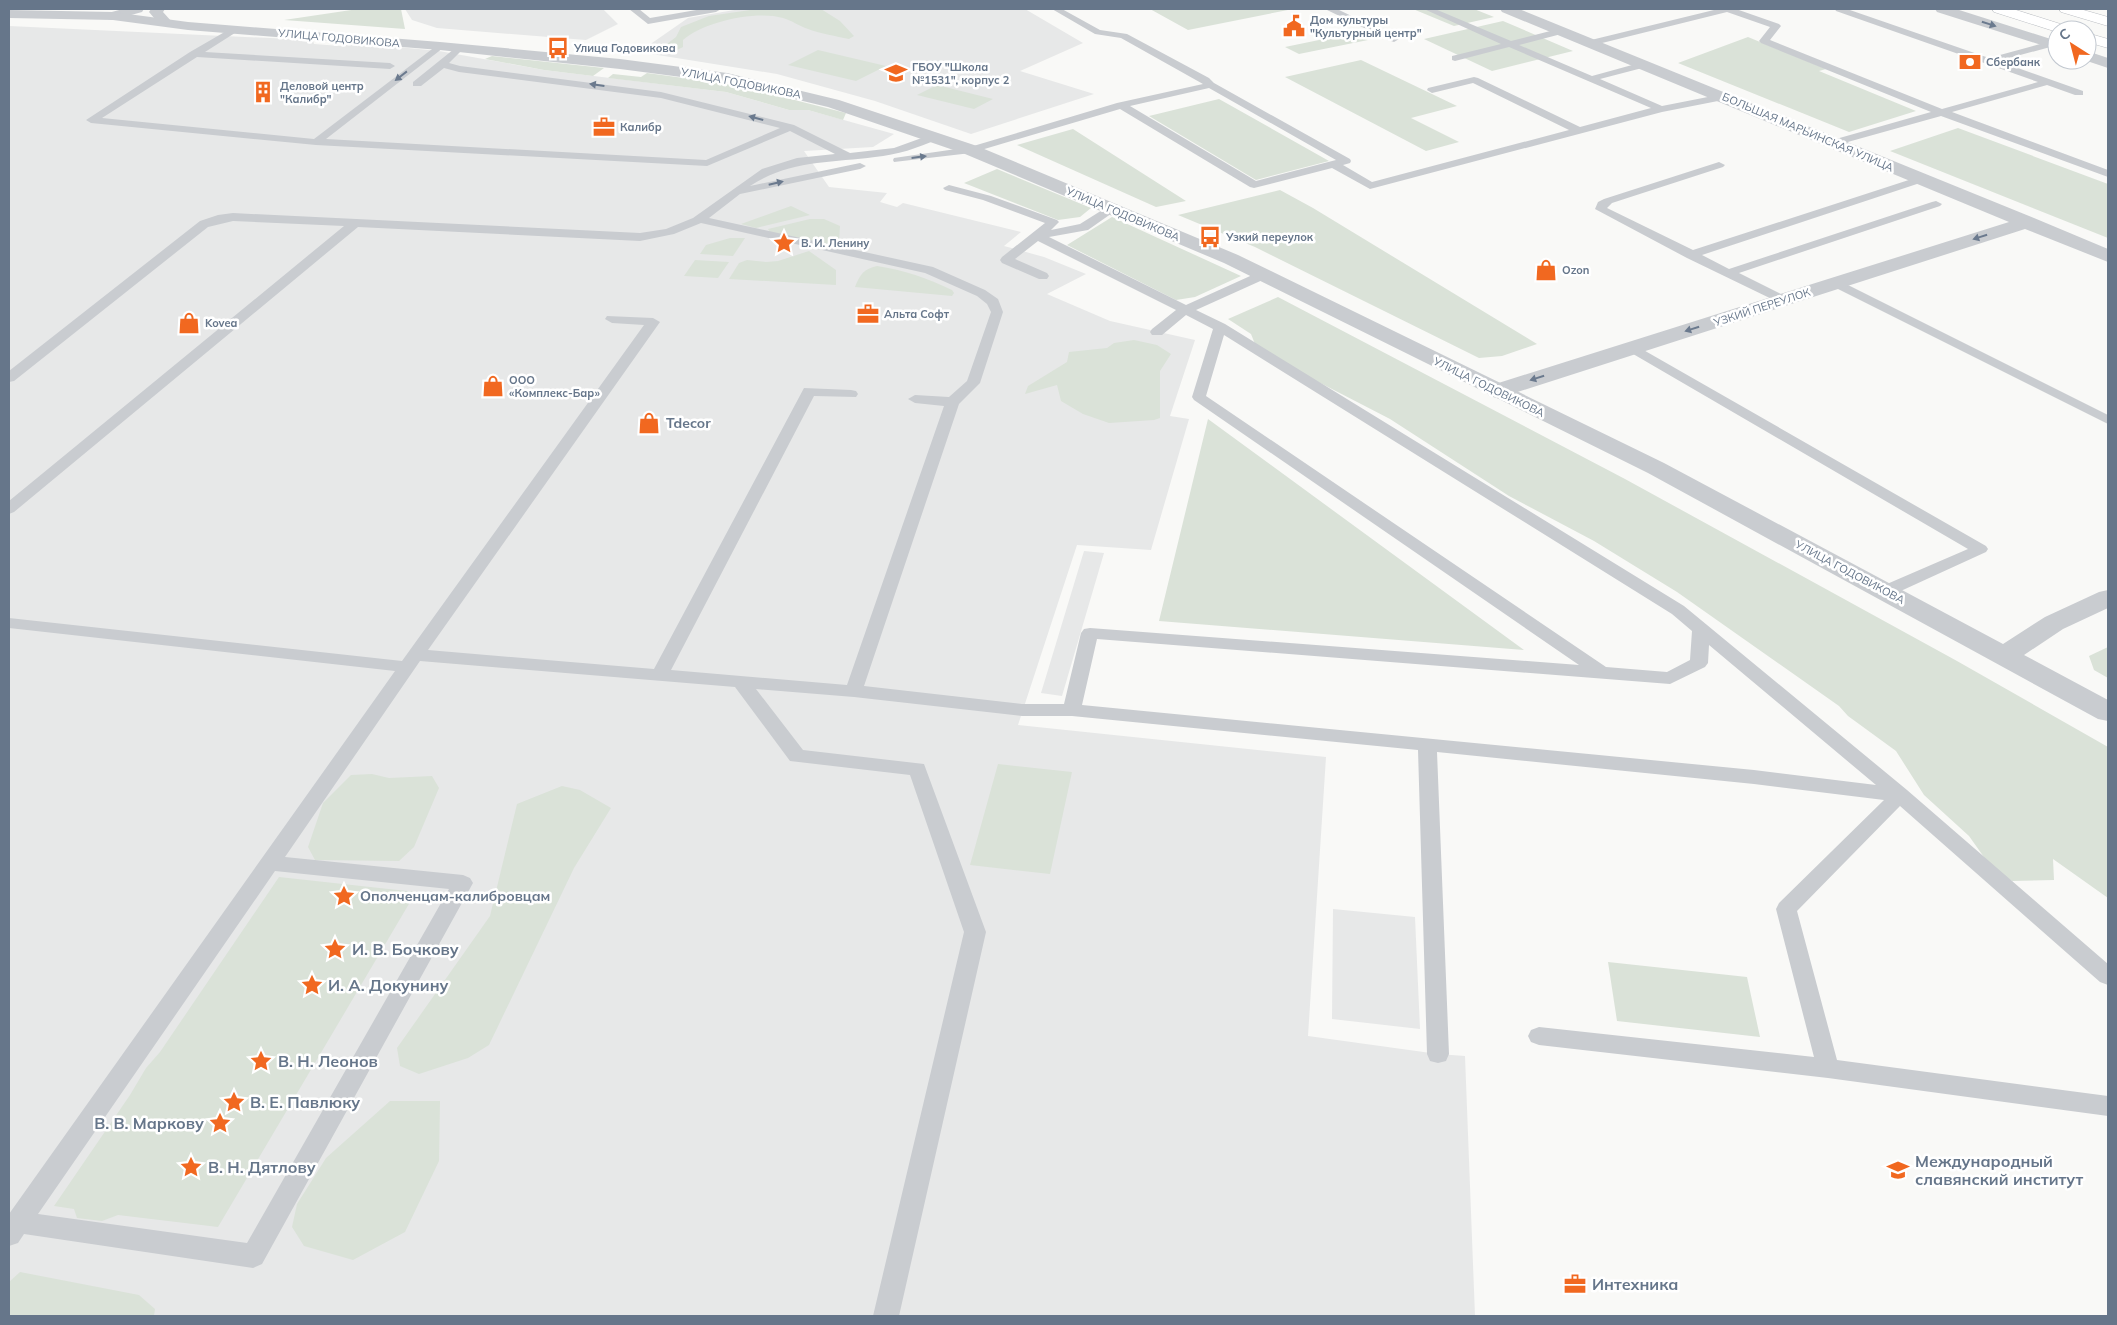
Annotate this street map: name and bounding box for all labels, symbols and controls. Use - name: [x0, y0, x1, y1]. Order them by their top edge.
- public building icon: Дом культуры "Культурный центр": [1281, 13, 1307, 39]
- place label: Дом культуры "Культурный центр": [1310, 13, 1422, 40]
- north arrow: [2047, 20, 2097, 70]
- one-way arrow: [1981, 21, 1996, 28]
- text: С: [2055, 24, 2074, 45]
- street label: УЛИЦА ГОДОВИКОВА: [277, 26, 400, 50]
- bus stop icon: Улица Годовикова: [545, 35, 571, 61]
- place label: Улица Годовикова: [573, 41, 676, 55]
- bank icon: Сбербанк: [1957, 49, 1983, 75]
- place label: Сбербанк: [1986, 55, 2041, 69]
- school or university icon: ГБОУ "Школа №1531", корпус 2: [883, 60, 909, 86]
- place label: ГБОУ "Школа №1531", корпус 2: [912, 60, 1010, 87]
- street label: УЛИЦА ГОДОВИКОВА: [679, 64, 802, 102]
- one-way arrow: [395, 70, 408, 81]
- building icon: Деловой центр "Калибр": [250, 79, 276, 105]
- place label: Деловой центр "Калибр": [280, 79, 364, 106]
- one-way arrow: [588, 81, 604, 89]
- street label: БОЛЬШАЯ МАРЬИНСКАЯ УЛИЦА: [1720, 89, 1896, 175]
- office icon: Калибр: [591, 114, 617, 140]
- one-way arrow: [748, 114, 763, 122]
- place label: Калибр: [620, 120, 662, 134]
- one-way arrow: [911, 153, 927, 161]
- one-way arrow: [769, 179, 784, 187]
- street label: УЛИЦА ГОДОВИКОВА: [1063, 183, 1182, 244]
- bus stop icon: Узкий переулок: [1197, 224, 1223, 250]
- place icon: В. И. Ленину: [771, 230, 797, 256]
- place label: Узкий переулок: [1225, 230, 1314, 244]
- one-way arrow: [1973, 234, 1988, 241]
- place label: В. И. Ленину: [801, 236, 870, 250]
- shop icon: Ozon: [1533, 257, 1559, 283]
- place label: Ozon: [1562, 263, 1589, 277]
- street label: УЗКИЙ ПЕРЕУЛОК: [1711, 285, 1813, 330]
- office icon: Альта Софт: [855, 301, 881, 327]
- place label: Альта Софт: [884, 307, 950, 321]
- shop icon: Kovea: [176, 310, 202, 336]
- place label: Kovea: [205, 316, 237, 330]
- one-way arrow: [1684, 325, 1699, 333]
- street label: УЛИЦА ГОДОВИКОВА: [1430, 354, 1547, 420]
- shop icon: ООО «Комплекс-Бар»: [480, 373, 506, 399]
- place label: ООО «Комплекс-Бар»: [509, 373, 600, 400]
- one-way arrow: [1530, 375, 1545, 383]
- shop icon: Tdecor: [636, 410, 662, 436]
- place label: Tdecor: [666, 414, 711, 432]
- street label: УЛИЦА ГОДОВИКОВА: [1792, 537, 1907, 607]
- place icon: Ополченцам-калибровцам: [331, 883, 357, 909]
- place label: Ополченцам-калибровцам: [360, 887, 550, 905]
- place icon: И. В. Бочкову: [322, 936, 348, 962]
- place label: И. В. Бочкову: [352, 939, 459, 959]
- place icon: И. А. Докунину: [299, 972, 325, 998]
- place label: И. А. Докунину: [328, 975, 449, 995]
- place icon: В. Н. Леонов: [248, 1048, 274, 1074]
- place label: В. Н. Леонов: [278, 1051, 378, 1071]
- place icon: В. Е. Павлюку: [221, 1089, 247, 1115]
- place label: В. Е. Павлюку: [250, 1092, 360, 1112]
- place icon: В. В. Маркову: [207, 1110, 233, 1136]
- place label: В. В. Маркову: [94, 1113, 204, 1133]
- place label: Международный славянский институт: [1915, 1151, 2083, 1189]
- place icon: В. Н. Дятлову: [178, 1154, 204, 1180]
- place label: В. Н. Дятлову: [208, 1157, 316, 1177]
- school or university icon: Международный славянский институт: [1885, 1157, 1911, 1183]
- office icon: Интехника: [1562, 1271, 1588, 1297]
- place label: Интехника: [1592, 1274, 1678, 1294]

